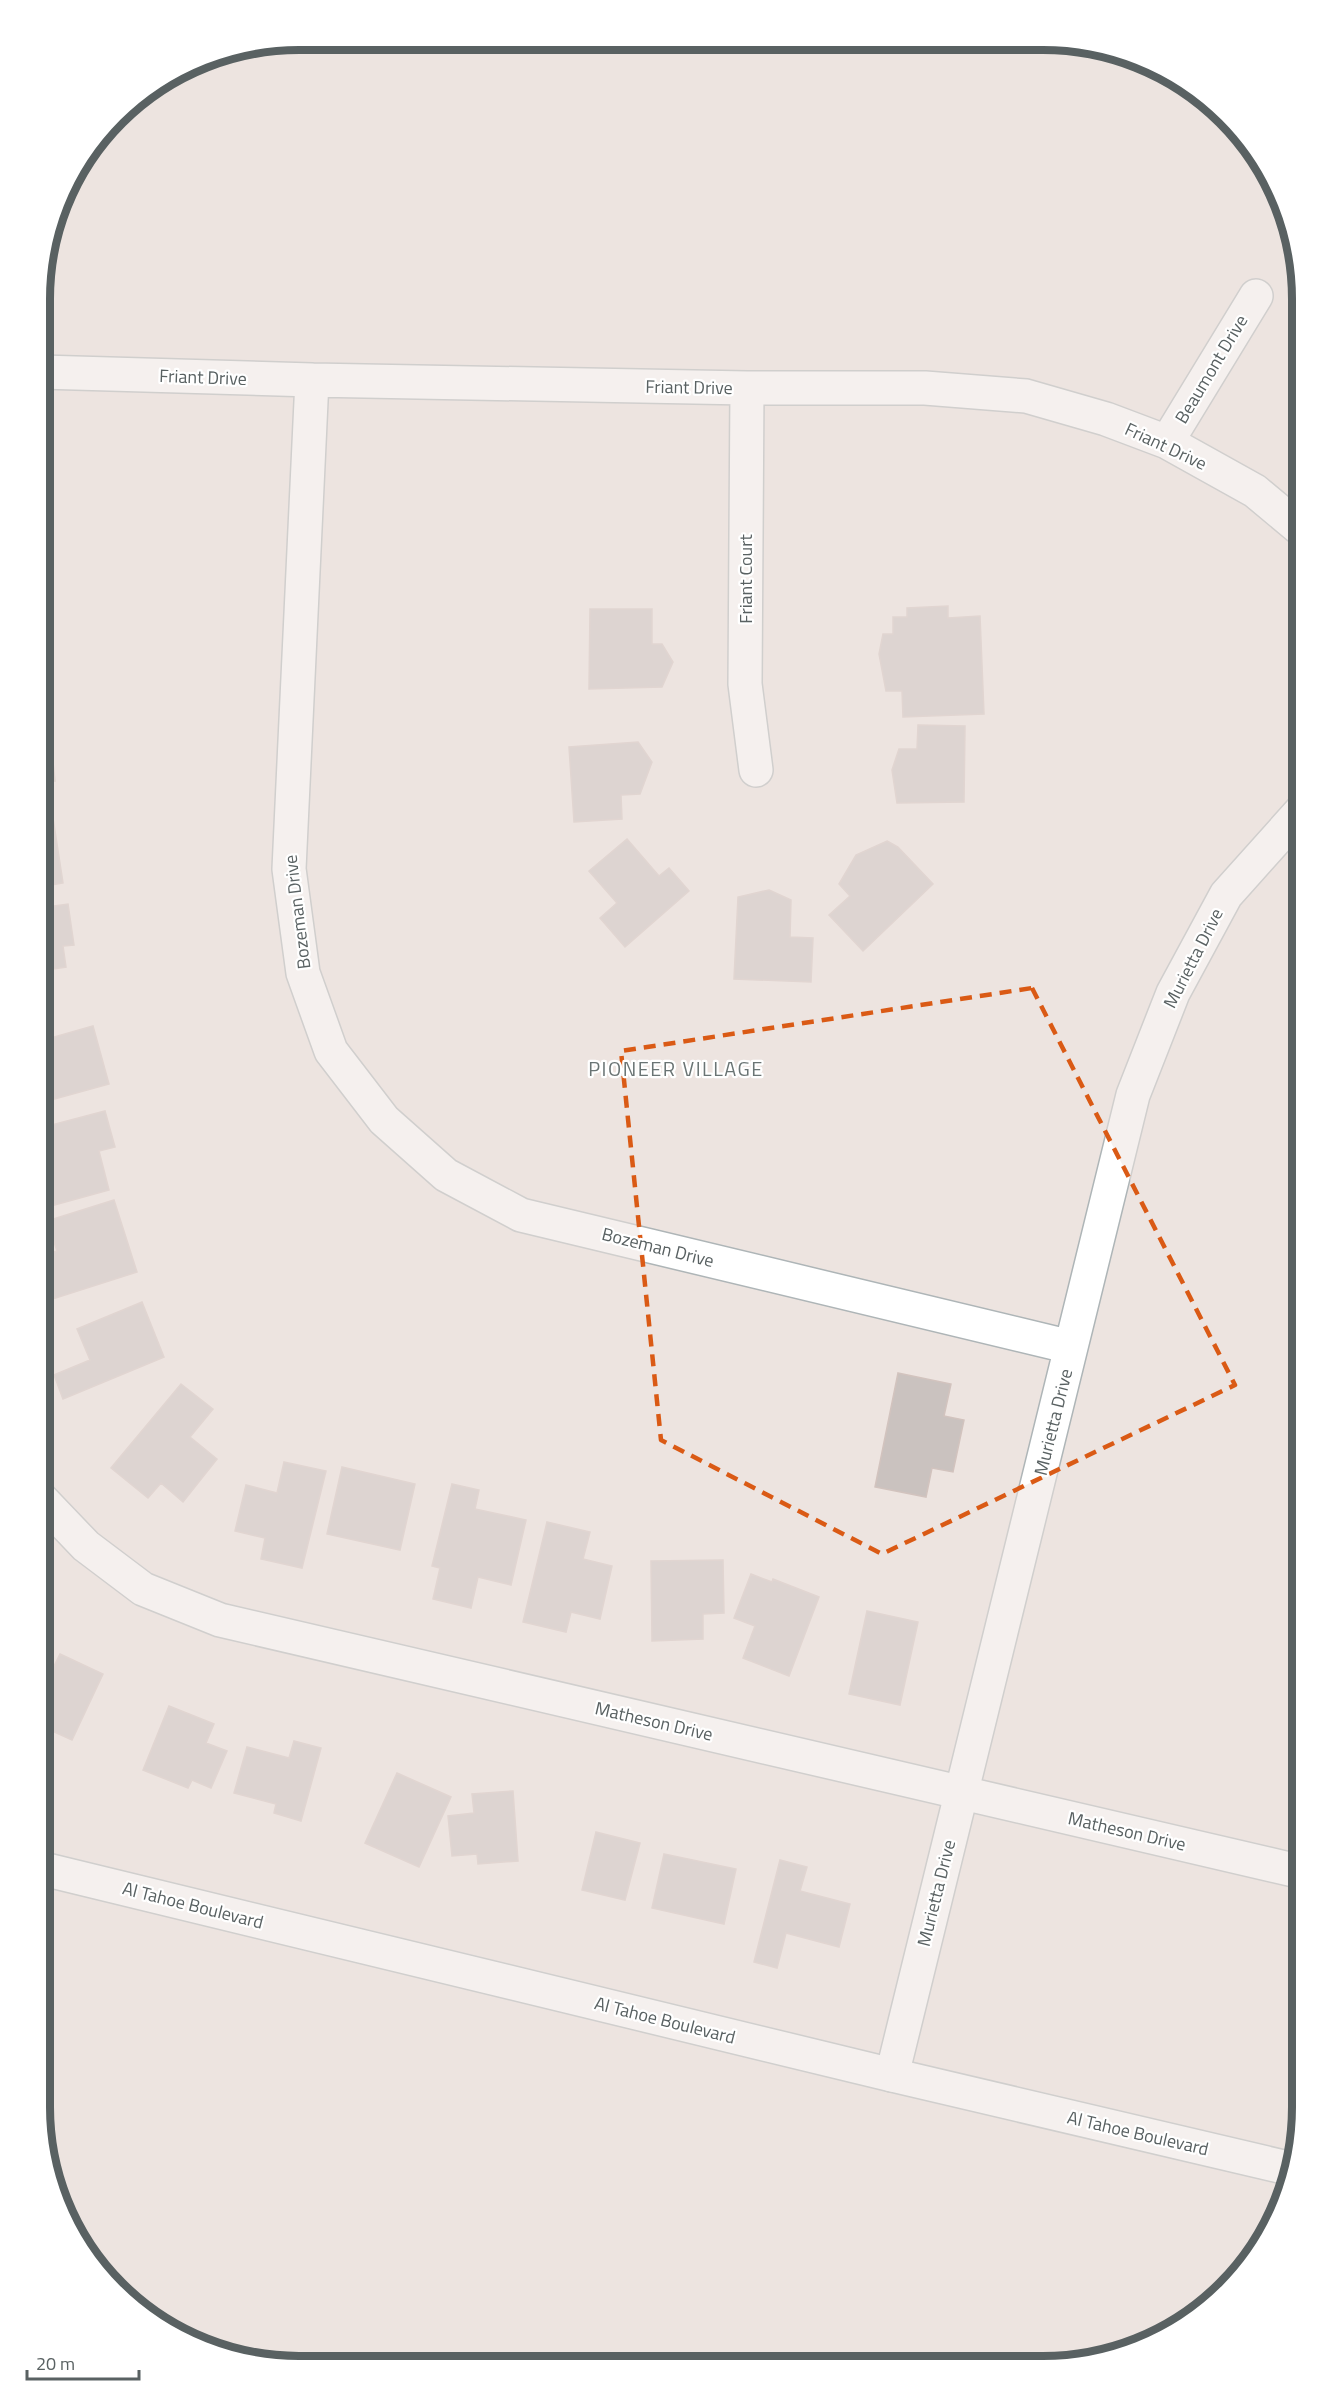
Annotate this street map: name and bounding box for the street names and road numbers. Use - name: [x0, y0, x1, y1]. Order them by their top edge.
- street label: Beaumont Drive: [1168, 310, 1254, 428]
- street label: Friant Drive: [159, 362, 247, 392]
- street label: Friant Drive: [645, 373, 733, 401]
- street label: Friant Drive: [1121, 415, 1211, 477]
- street label: Friant Court: [732, 534, 759, 624]
- street label: Bozeman Drive: [277, 853, 317, 971]
- street label: Murietta Drive: [1156, 903, 1230, 1013]
- street label: Bozeman Drive: [599, 1220, 717, 1274]
- street label: Murietta Drive: [1027, 1366, 1079, 1478]
- street label: Matheson Drive: [592, 1694, 716, 1748]
- street label: Matheson Drive: [1065, 1804, 1189, 1858]
- street label: Murietta Drive: [910, 1837, 962, 1949]
- street label: Al Tahoe Boulevard: [120, 1874, 266, 1936]
- street label: Al Tahoe Boulevard: [592, 1989, 738, 2051]
- street label: Al Tahoe Boulevard: [1065, 2104, 1211, 2162]

